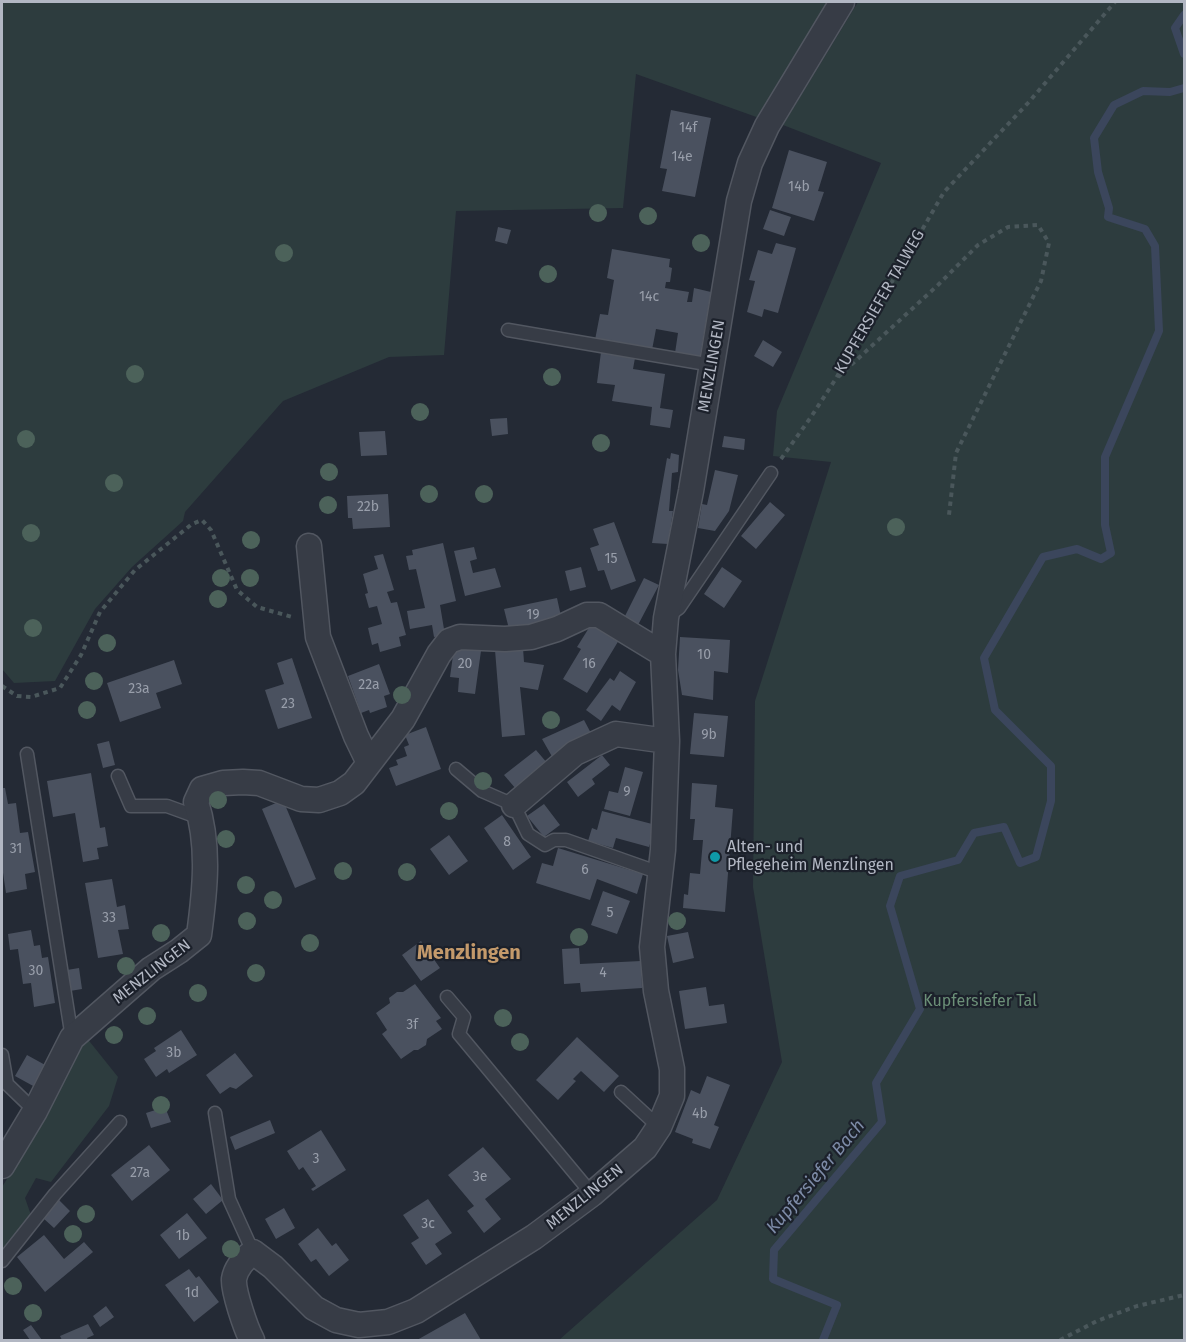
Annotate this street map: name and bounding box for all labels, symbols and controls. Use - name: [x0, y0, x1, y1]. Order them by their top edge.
- house number: 14f: [679, 120, 697, 136]
- house number: 14e: [671, 149, 693, 165]
- house number: 14b: [788, 179, 810, 195]
- street label: KUPFERSIEFER TALWEG: [831, 227, 929, 377]
- house number: 14c: [639, 289, 659, 305]
- street label: MENZLINGEN: [694, 318, 730, 414]
- house number: 22b: [357, 499, 379, 515]
- house number: 15: [604, 551, 618, 567]
- house number: 19: [526, 607, 540, 623]
- house number: 10: [697, 647, 711, 663]
- house number: 20: [458, 656, 472, 672]
- house number: 16: [582, 656, 596, 672]
- house number: 22a: [358, 677, 380, 693]
- house number: 23a: [128, 681, 150, 697]
- house number: 23: [281, 696, 295, 712]
- house number: 9b: [701, 727, 717, 743]
- house number: 9: [623, 784, 631, 800]
- house number: 8: [503, 834, 511, 850]
- place label: Alten- und Pflegeheim Menzlingen: [727, 838, 894, 876]
- house number: 31: [10, 841, 22, 857]
- marker: Alten- und Pflegeheim Menzlingen: [708, 850, 722, 864]
- house number: 6: [581, 862, 589, 878]
- house number: 5: [606, 905, 614, 921]
- house number: 33: [102, 910, 116, 926]
- street label: MENZLINGEN: [109, 936, 195, 1008]
- district label: Menzlingen: [417, 941, 521, 965]
- house number: 30: [29, 963, 43, 979]
- house number: 4: [599, 965, 607, 981]
- park label: Kupfersiefer Tal: [923, 992, 1037, 1012]
- house number: 3f: [406, 1017, 418, 1033]
- house number: 3b: [166, 1045, 182, 1061]
- house number: 4b: [692, 1106, 708, 1122]
- water label: Kupfersiefer Bach: [762, 1116, 870, 1238]
- house number: 3: [313, 1151, 319, 1167]
- street label: MENZLINGEN: [543, 1160, 627, 1234]
- house number: 27a: [130, 1165, 150, 1181]
- house number: 3e: [473, 1169, 487, 1185]
- house number: 3c: [421, 1216, 435, 1232]
- house number: 1b: [176, 1228, 190, 1244]
- house number: 1d: [185, 1285, 199, 1301]

